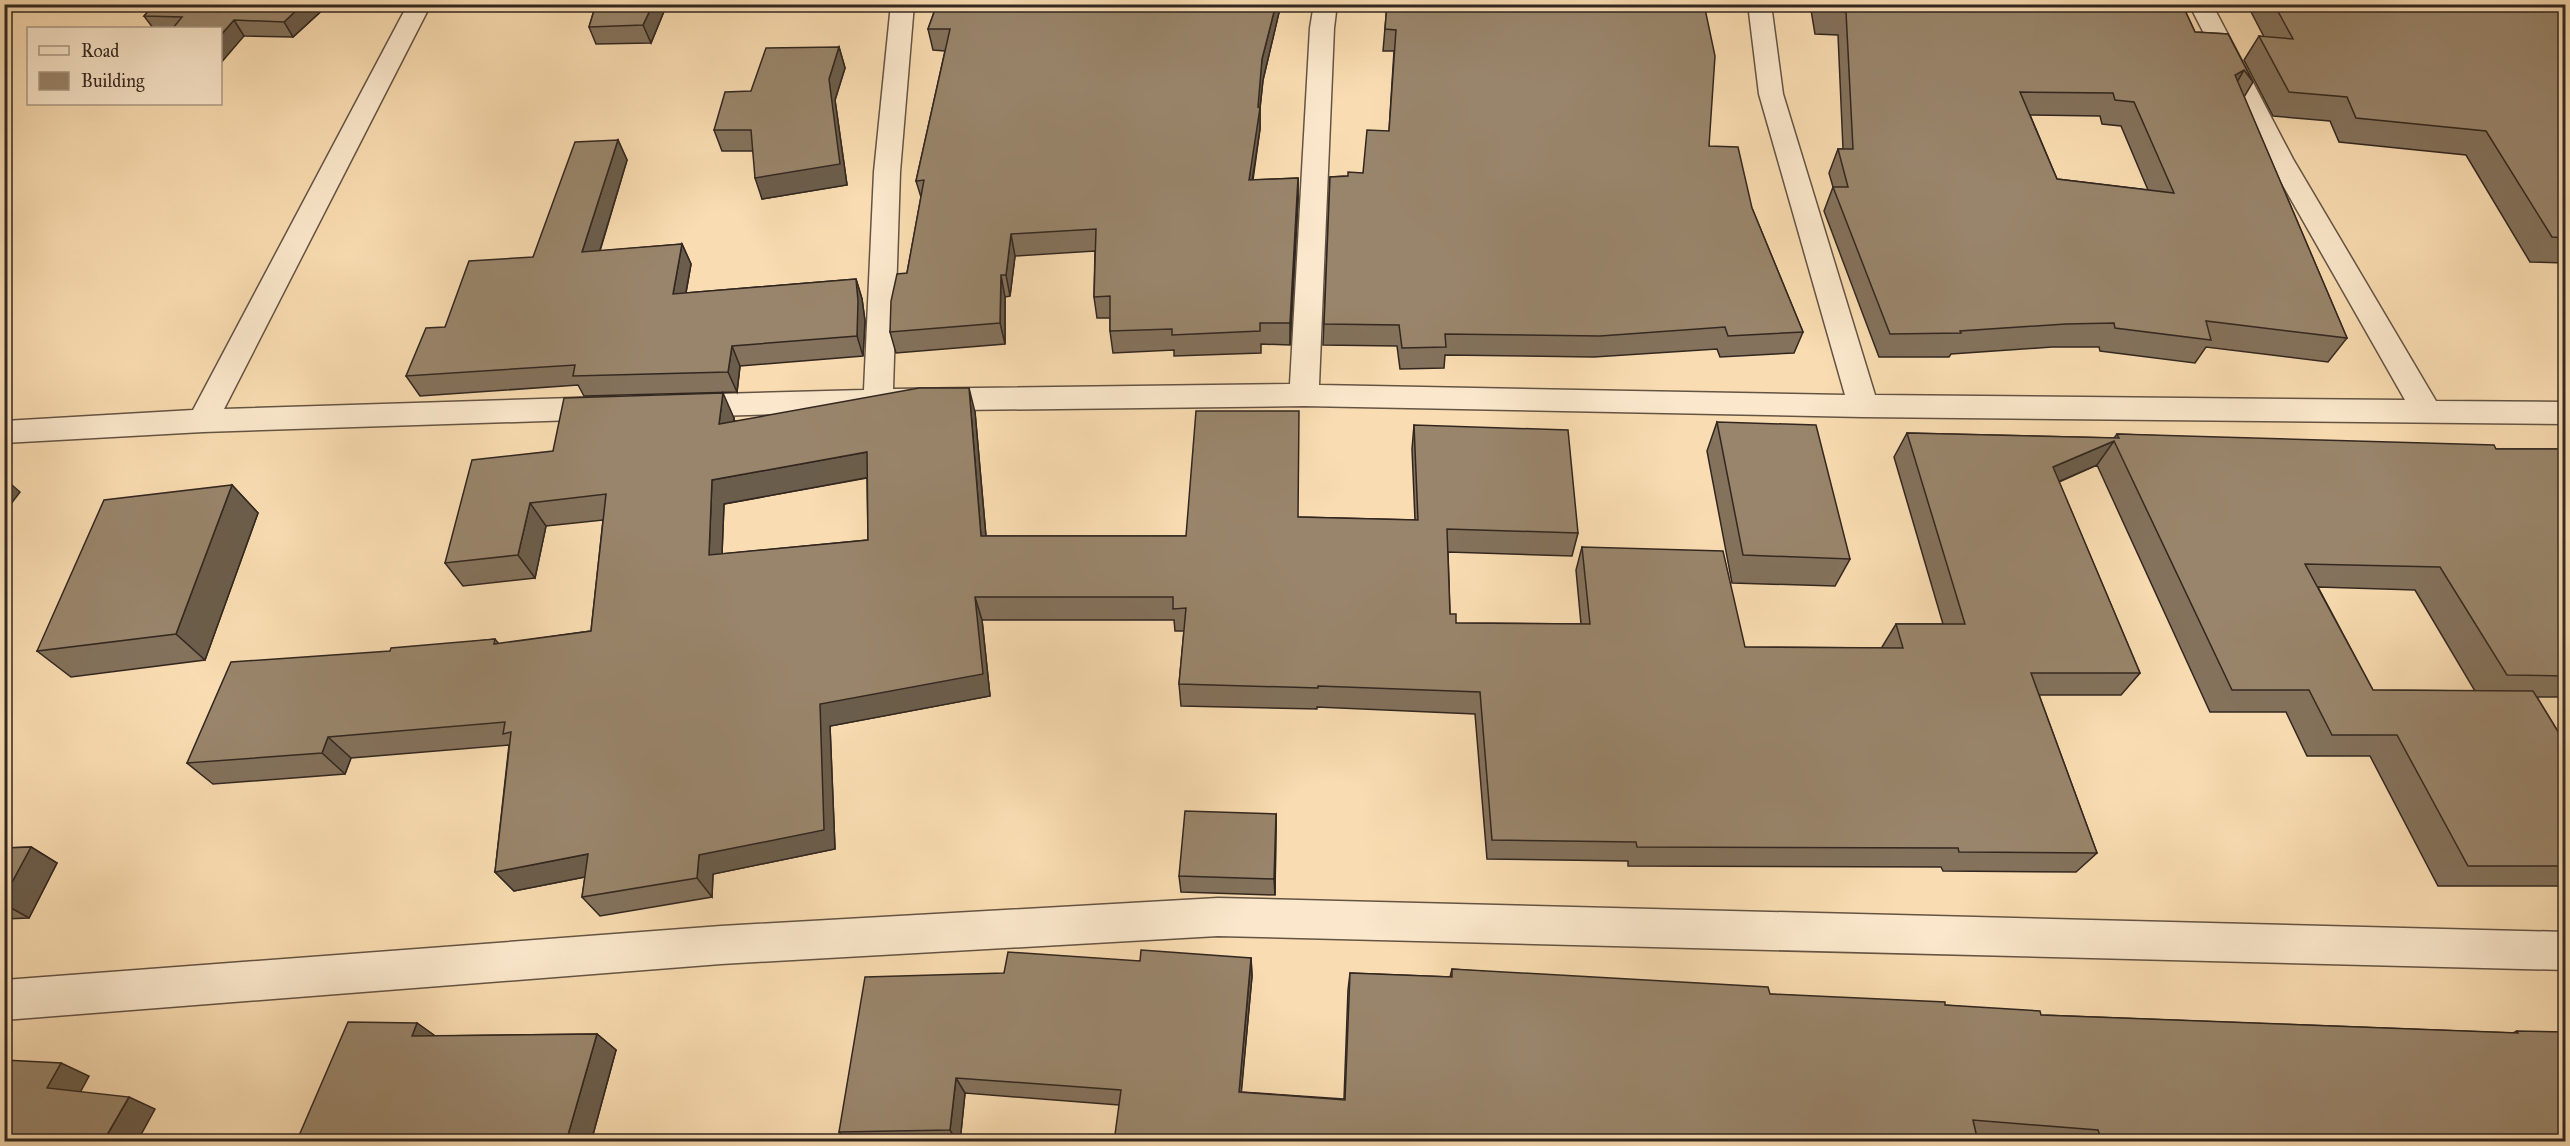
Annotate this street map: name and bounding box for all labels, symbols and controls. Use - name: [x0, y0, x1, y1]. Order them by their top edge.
- legend: [27, 27, 222, 105]
- text: Road: [81, 40, 119, 62]
- text: Building: [81, 70, 145, 93]

